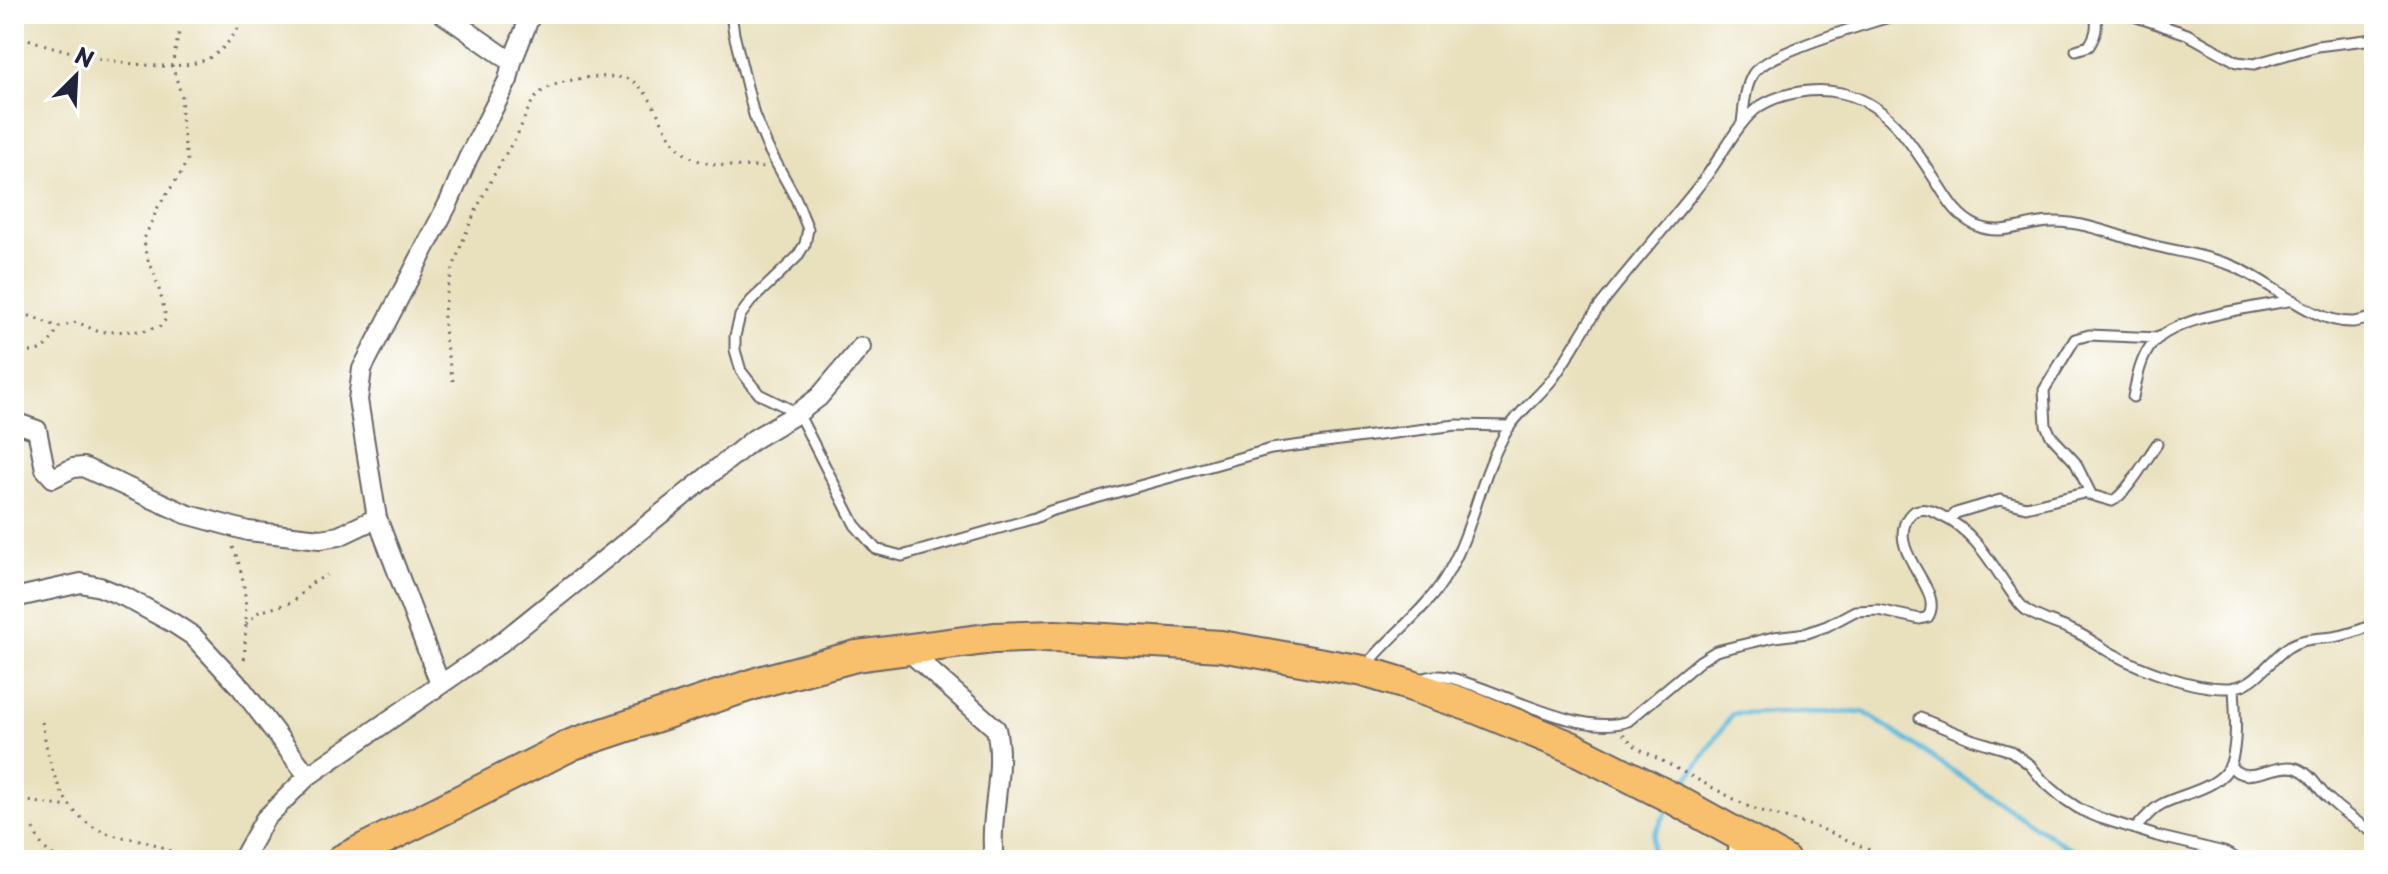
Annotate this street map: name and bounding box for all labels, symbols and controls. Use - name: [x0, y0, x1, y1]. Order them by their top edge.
- north arrow: [36, 36, 116, 116]
- text: N: [70, 38, 99, 75]

